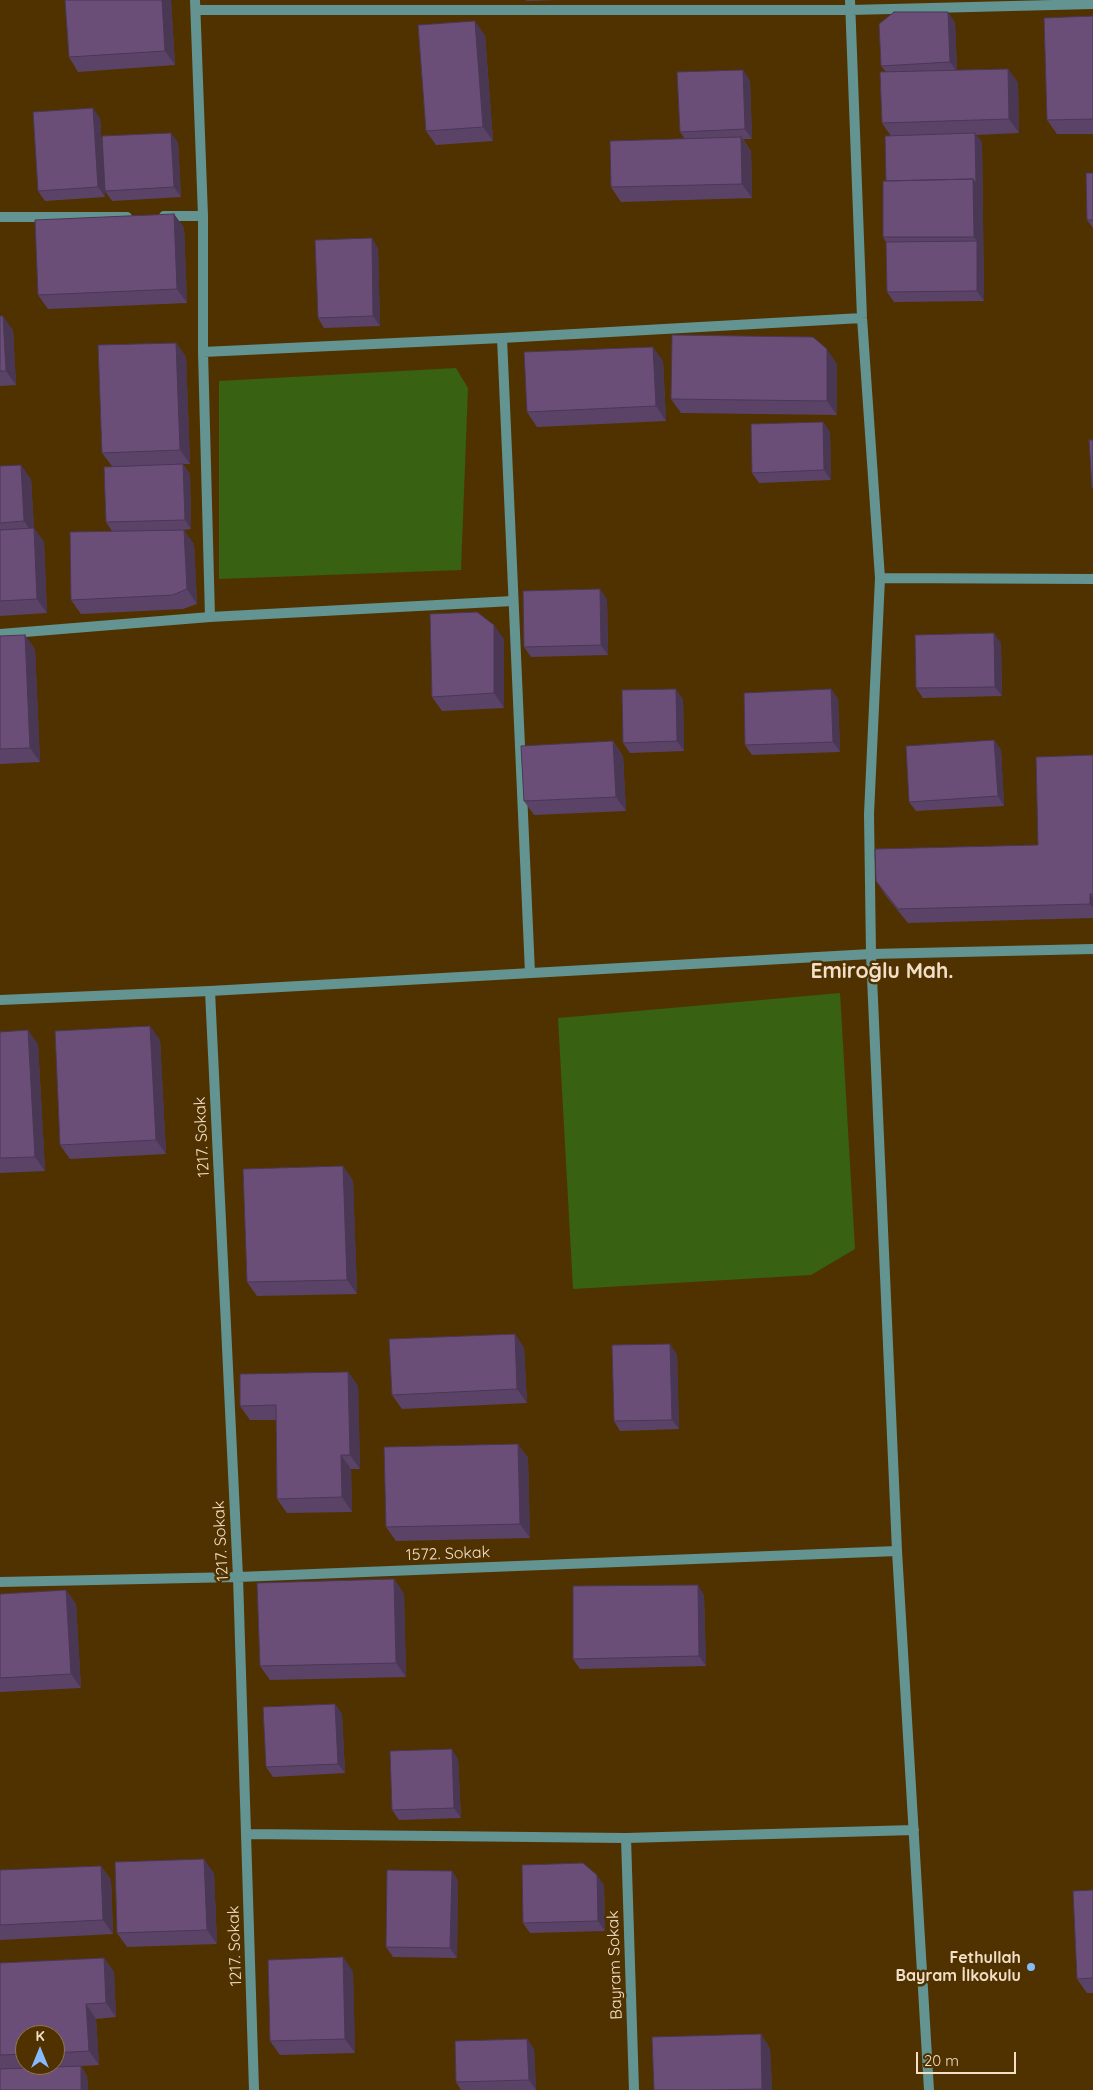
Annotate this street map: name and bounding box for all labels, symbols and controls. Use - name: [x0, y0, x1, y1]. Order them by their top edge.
- district label: Emiroğlu Mah.: [810, 959, 954, 985]
- street label: 1217. Sokak: [190, 1096, 214, 1178]
- street label: 1217. Sokak: [209, 1500, 233, 1582]
- street label: 1572. Sokak: [405, 1543, 491, 1565]
- street label: 1217. Sokak: [224, 1905, 246, 1987]
- street label: Bayram Sokak: [603, 1910, 627, 2020]
- place label: Fethullah Bayram İlkokulu: [896, 1948, 1021, 1986]
- marker: Fethullah Bayram İlkokulu: [1025, 1961, 1037, 1973]
- north arrow: [15, 2025, 65, 2075]
- text: K: [35, 2027, 45, 2045]
- scale bar: [918, 2042, 1018, 2074]
- text: 20 m: [924, 2051, 959, 2070]

